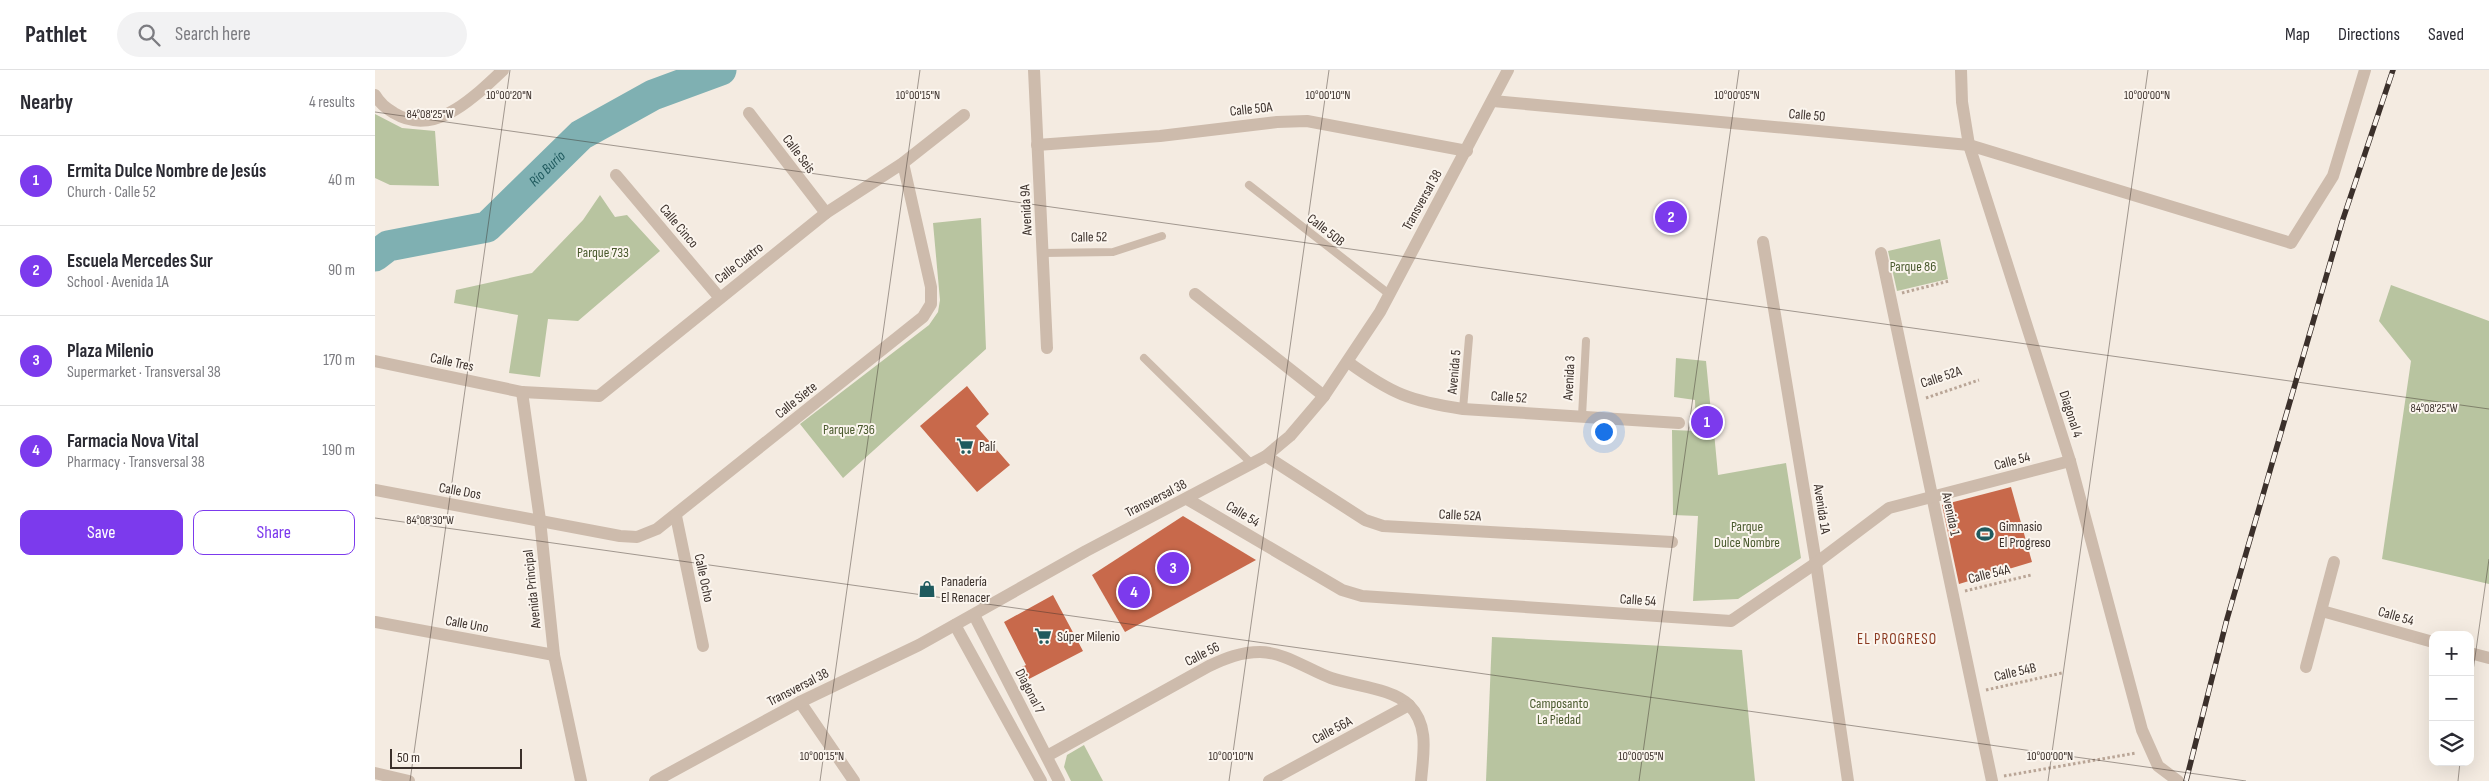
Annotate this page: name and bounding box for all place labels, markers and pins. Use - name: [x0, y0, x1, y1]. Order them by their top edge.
- pin: 2: [1655, 198, 1687, 236]
- pin: 1: [1691, 403, 1723, 441]
- supermarket icon: Palí: [955, 436, 975, 456]
- place label: Palí: [979, 438, 996, 455]
- place label: Gimnasio El Progreso: [1999, 518, 2051, 551]
- sports icon: Gimnasio El Progreso: [1975, 524, 1995, 544]
- pin: 3: [1157, 549, 1189, 587]
- place label: Panadería El Renacer: [941, 573, 990, 606]
- pin: 4: [1118, 573, 1150, 611]
- shop icon: Panadería El Renacer: [917, 579, 937, 599]
- supermarket icon: Súper Milenio: [1033, 626, 1053, 646]
- place label: Súper Milenio: [1057, 628, 1120, 645]

